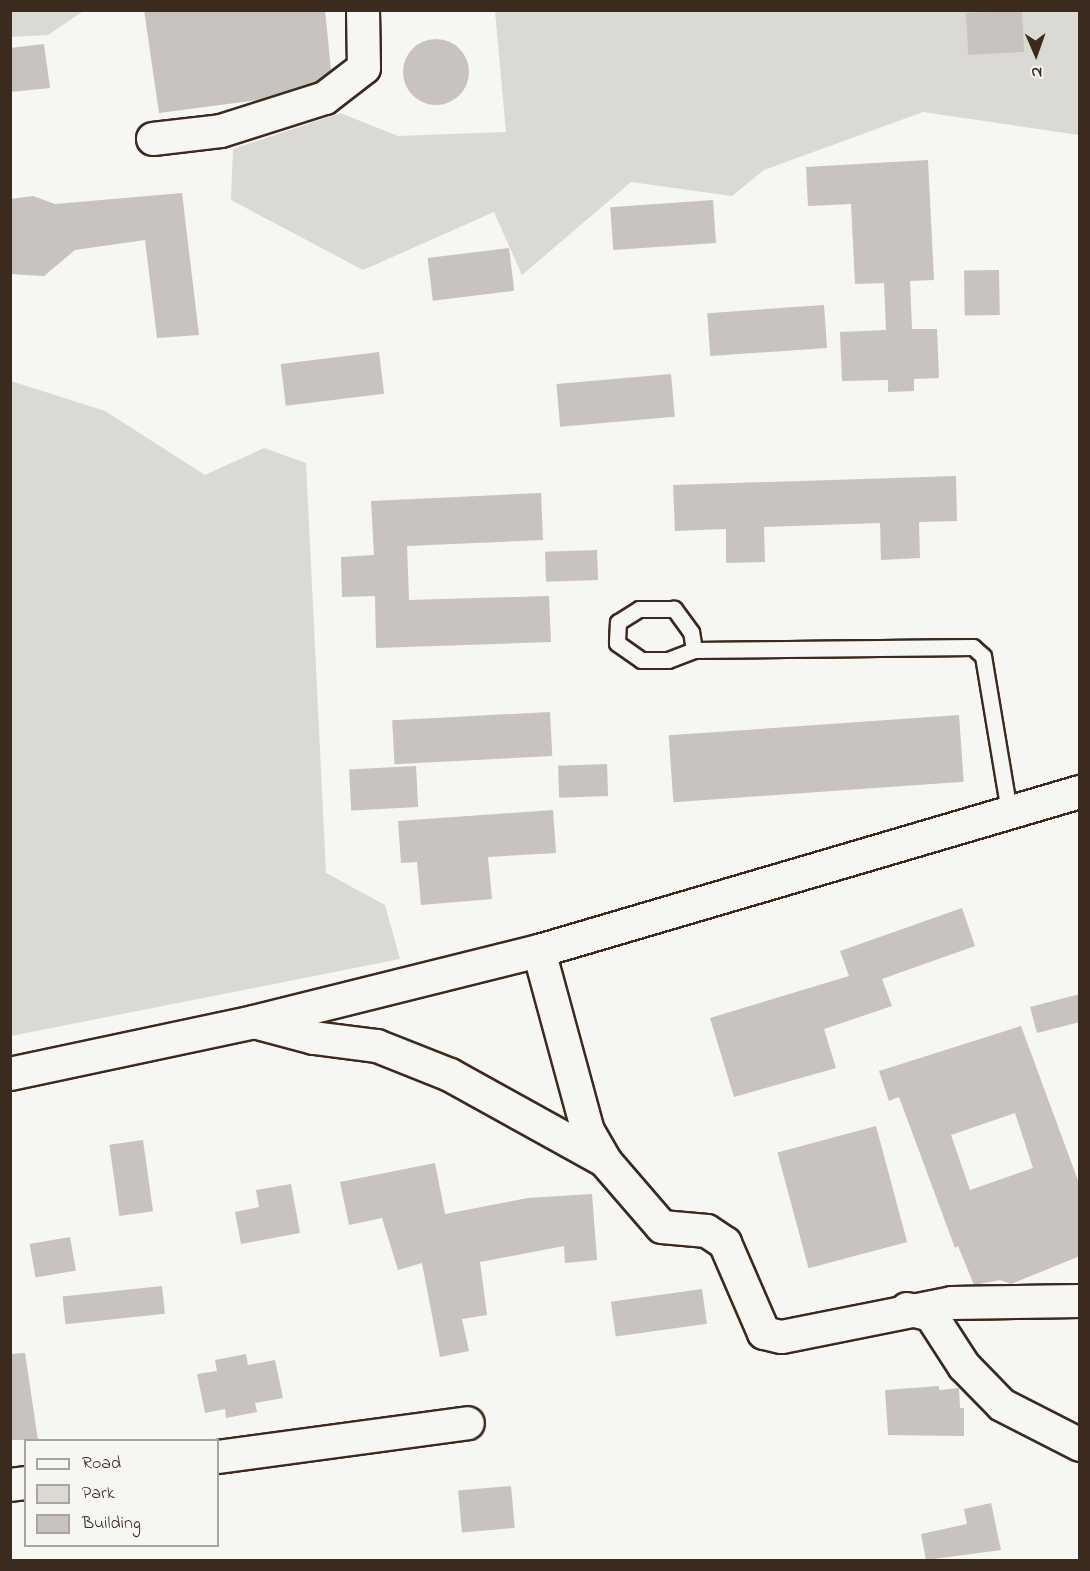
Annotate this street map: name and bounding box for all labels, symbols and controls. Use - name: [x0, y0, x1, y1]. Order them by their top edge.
- north arrow: [1006, 24, 1066, 84]
- text: N: [1031, 60, 1042, 84]
- legend: [24, 1439, 219, 1547]
- text: Road: [82, 1451, 121, 1477]
- text: Park: [82, 1481, 115, 1507]
- text: Building: [82, 1511, 141, 1537]

